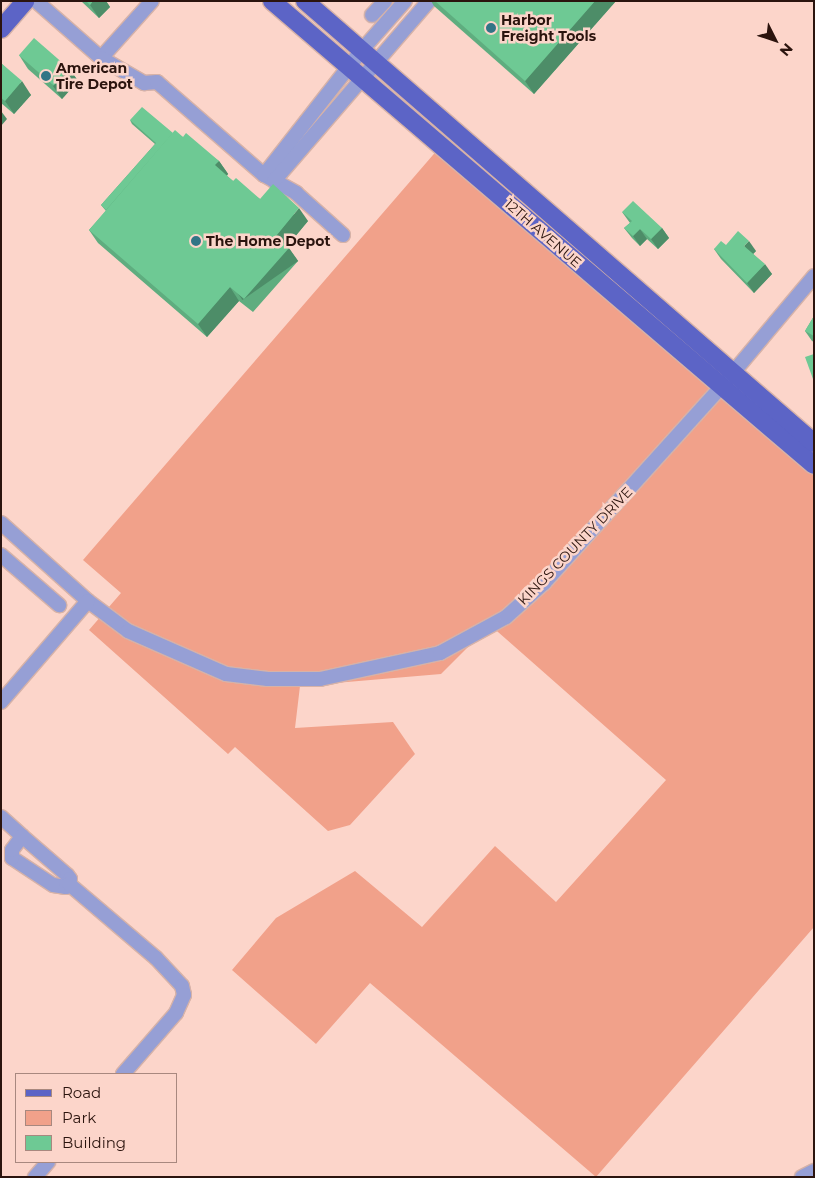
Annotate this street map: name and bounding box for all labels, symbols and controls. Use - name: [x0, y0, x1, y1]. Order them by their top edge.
- place label: Harbor Freight Tools: [501, 12, 596, 44]
- north arrow: [750, 15, 800, 65]
- marker: Harbor Freight Tools: [485, 22, 497, 34]
- text: N: [776, 40, 797, 60]
- place label: American Tire Depot: [56, 60, 133, 92]
- marker: American Tire Depot: [40, 70, 52, 82]
- street label: 12TH AVENUE: [501, 195, 585, 271]
- place label: The Home Depot: [206, 233, 331, 249]
- marker: The Home Depot: [190, 235, 202, 247]
- street label: KINGS COUNTY DRIVE: [514, 484, 636, 608]
- legend: [15, 1073, 178, 1163]
- text: Road: [62, 1083, 101, 1102]
- text: Park: [62, 1108, 96, 1127]
- text: Building: [62, 1133, 126, 1152]

